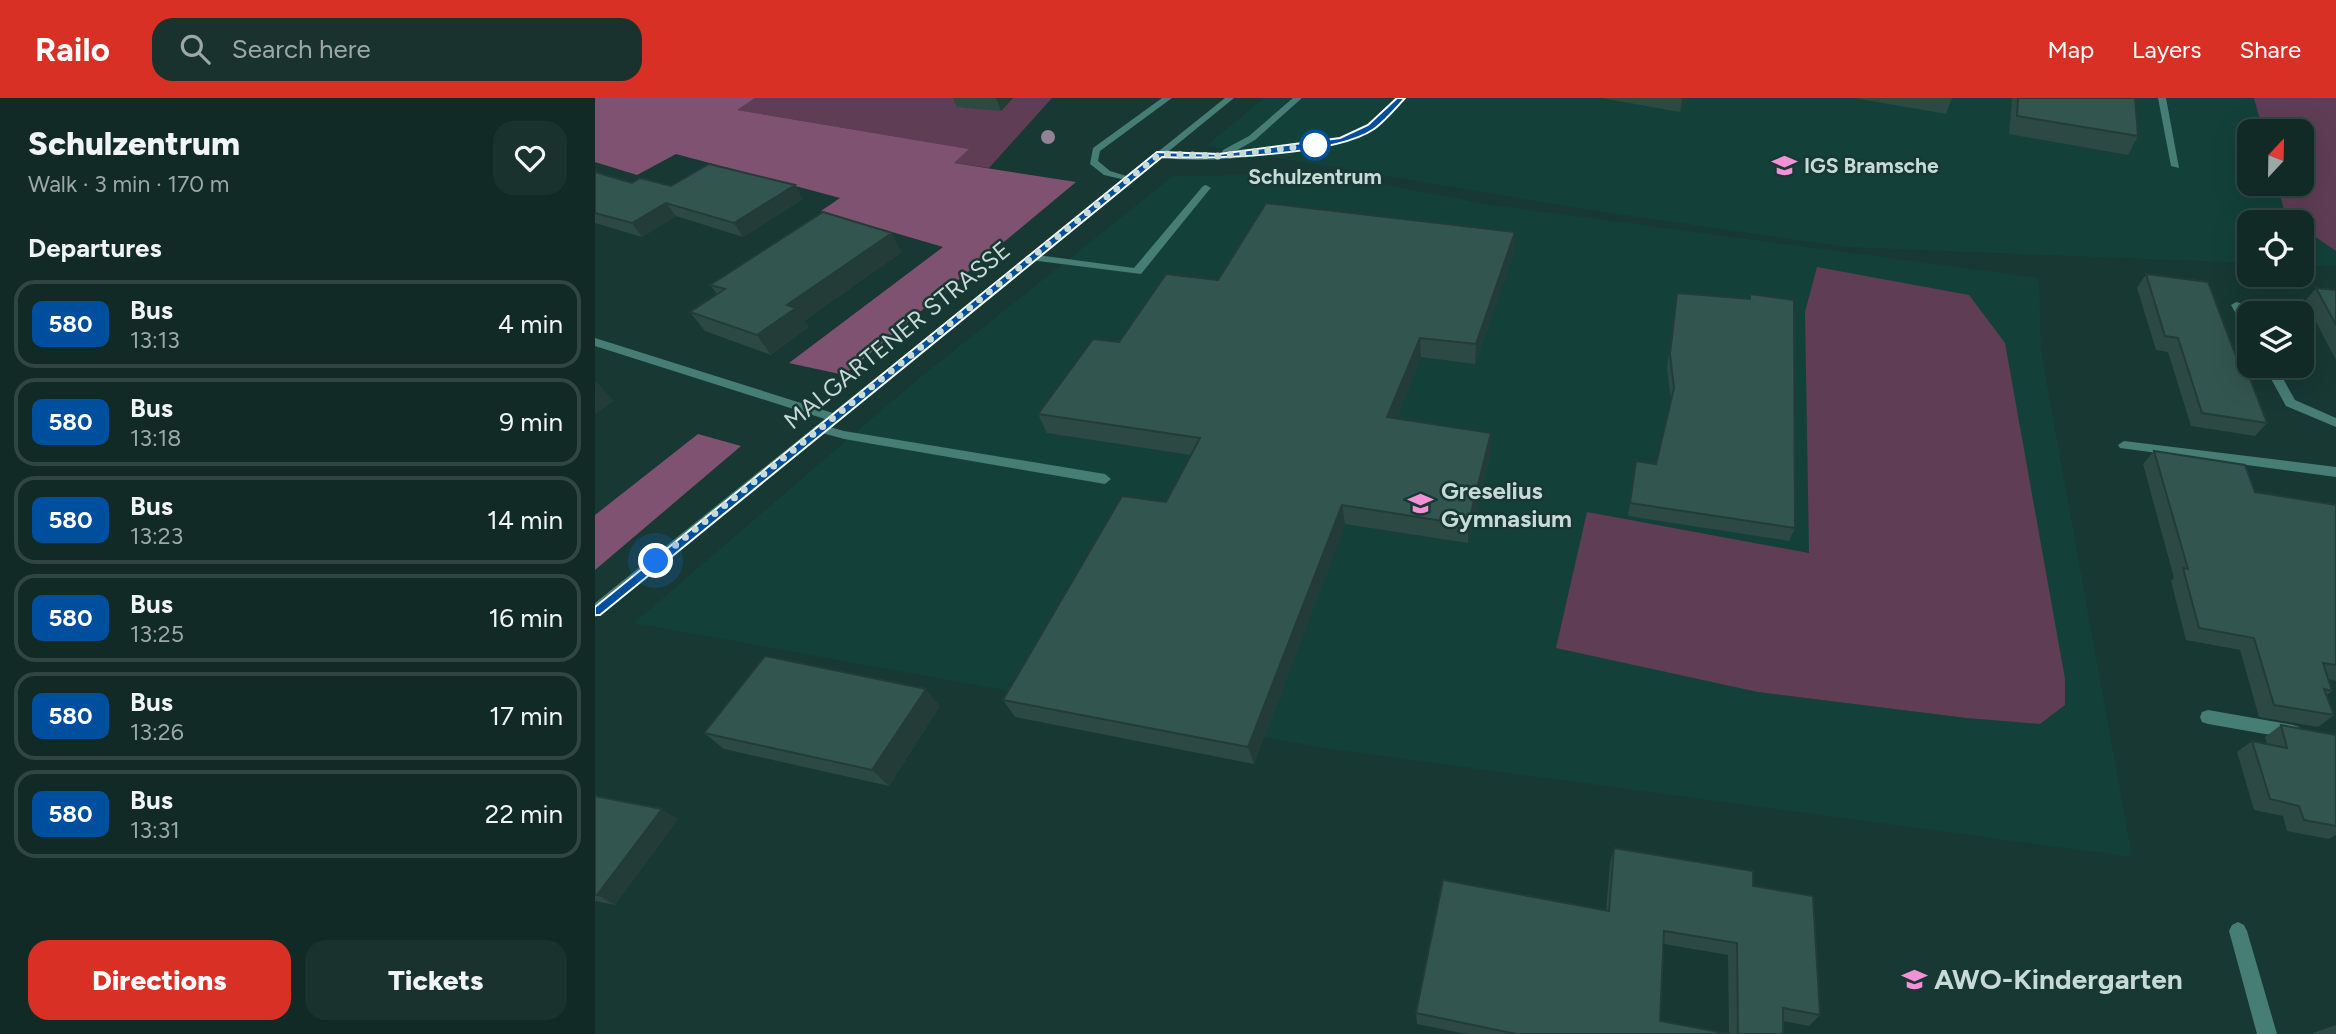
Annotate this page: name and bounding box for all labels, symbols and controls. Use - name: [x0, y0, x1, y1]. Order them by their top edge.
- search box: [152, 18, 642, 81]
- text: Railo: [35, 30, 110, 69]
- icon: search: [176, 30, 214, 68]
- text: Search here: [232, 33, 371, 65]
- text: Map: [2047, 35, 2094, 64]
- text: Layers: [2132, 35, 2201, 64]
- text: Share: [2239, 35, 2301, 64]
- north arrow: [2237, 119, 2313, 196]
- map controls: [2237, 119, 2314, 378]
- button: heart: [493, 121, 567, 195]
- text: Schulzentrum: [28, 124, 240, 163]
- marker: Schulzentrum: [1300, 130, 1330, 160]
- school or university icon: IGS Bramsche: [1770, 151, 1798, 179]
- place label: IGS Bramsche: [1804, 153, 1939, 178]
- place label: Schulzentrum: [1248, 164, 1382, 189]
- text: Walk · 3 min · 170 m: [28, 170, 229, 198]
- button: locate: [2237, 210, 2314, 287]
- text: Departures: [28, 232, 162, 264]
- street label: MALGARTENER STRASSE: [778, 235, 1016, 435]
- text: Bus: [130, 294, 173, 326]
- button: layers: [2237, 301, 2314, 378]
- text: 4 min: [498, 308, 563, 340]
- text: 580: [48, 309, 93, 338]
- text: 13:13: [130, 326, 180, 354]
- text: Bus: [130, 392, 173, 424]
- text: 9 min: [499, 406, 563, 438]
- text: 580: [48, 407, 93, 436]
- text: 13:18: [130, 424, 181, 452]
- place label: Greselius Gymnasium: [1441, 476, 1572, 533]
- text: Bus: [130, 490, 173, 522]
- school or university icon: Greselius Gymnasium: [1407, 490, 1435, 518]
- text: 14 min: [487, 504, 563, 536]
- text: 580: [48, 505, 93, 534]
- text: 13:23: [130, 522, 183, 550]
- your location: [638, 543, 673, 578]
- text: Bus: [130, 588, 173, 620]
- text: 16 min: [488, 602, 563, 634]
- text: 580: [48, 603, 93, 632]
- text: 13:25: [130, 620, 184, 648]
- text: Bus: [130, 686, 173, 718]
- text: 17 min: [489, 700, 563, 732]
- text: 580: [48, 701, 93, 730]
- text: 13:26: [130, 718, 184, 746]
- text: Bus: [130, 784, 173, 816]
- text: 22 min: [485, 798, 563, 830]
- text: 580: [48, 799, 93, 828]
- text: 13:31: [130, 816, 180, 844]
- button: Directions: [28, 940, 291, 1020]
- button: Tickets: [305, 940, 567, 1020]
- place label: AWO-Kindergarten: [1934, 962, 2183, 996]
- school or university icon: AWO-Kindergarten: [1900, 965, 1928, 993]

